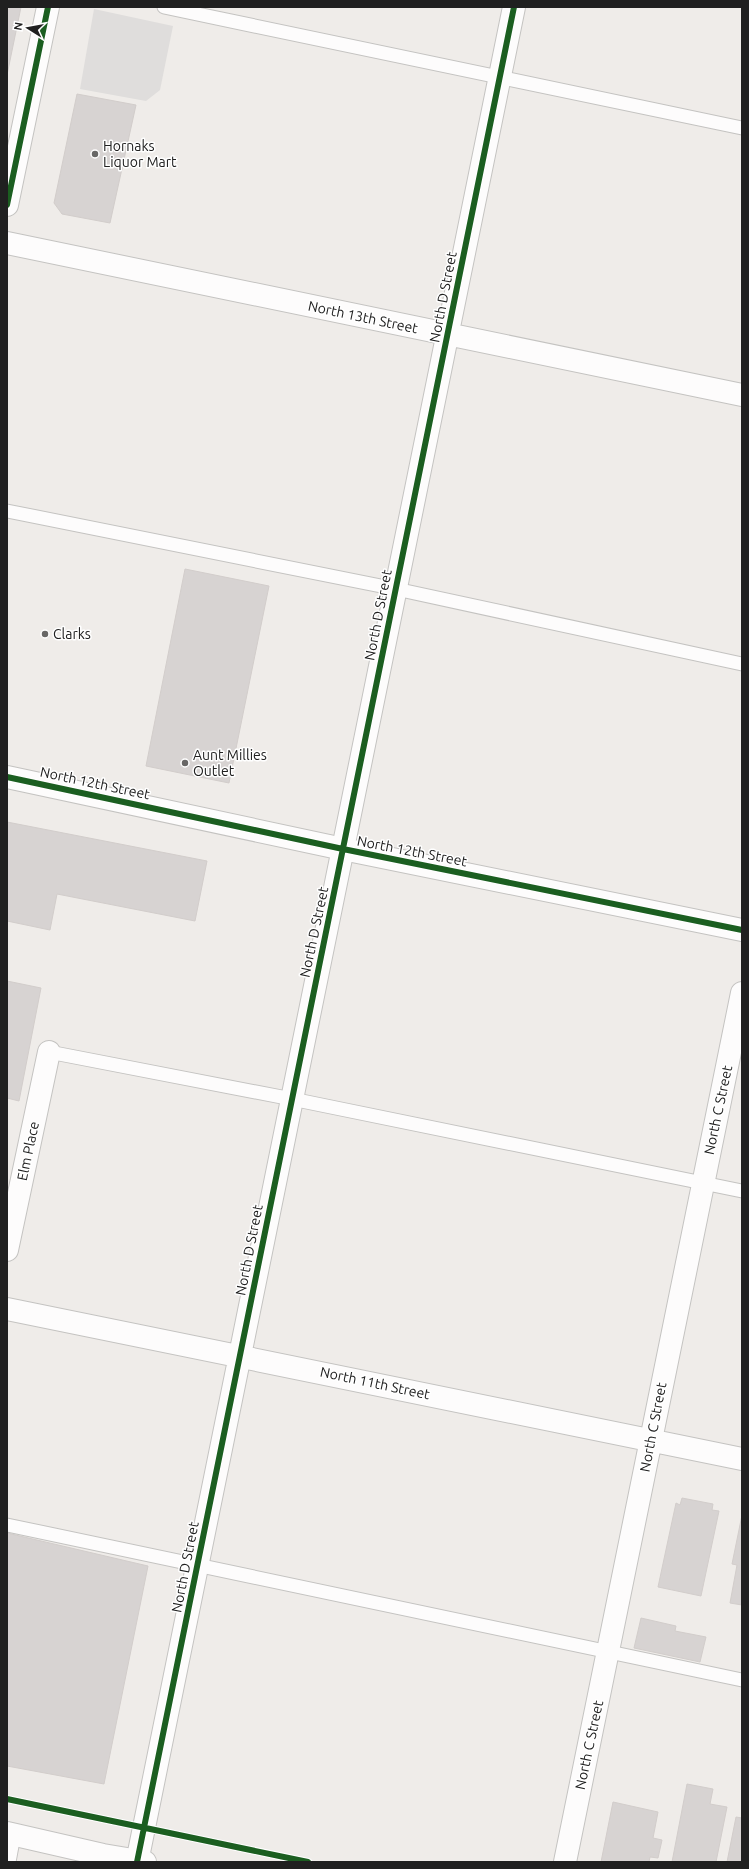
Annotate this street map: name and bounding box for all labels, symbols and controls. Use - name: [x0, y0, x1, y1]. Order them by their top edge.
- north arrow: [8, 8, 48, 48]
- text: N: [12, 21, 25, 31]
- place label: Hornaks Liquor Mart: [103, 138, 177, 170]
- marker: Hornaks Liquor Mart: [90, 149, 100, 159]
- street label: North D Street: [426, 250, 460, 344]
- street label: North 13th Street: [307, 298, 420, 337]
- street label: North D Street: [361, 568, 395, 662]
- place label: Clarks: [53, 626, 91, 642]
- marker: Clarks: [40, 629, 50, 639]
- place label: Aunt Millies Outlet: [193, 747, 267, 779]
- marker: Aunt Millies Outlet: [180, 758, 190, 768]
- street label: North 12th Street: [39, 764, 152, 803]
- street label: North 12th Street: [356, 832, 469, 870]
- street label: North D Street: [297, 885, 332, 979]
- street label: North C Street: [701, 1063, 735, 1156]
- street label: Elm Place: [14, 1120, 42, 1182]
- street label: North D Street: [232, 1203, 266, 1297]
- street label: North 11th Street: [319, 1364, 432, 1403]
- street label: North C Street: [636, 1380, 670, 1473]
- street label: North D Street: [168, 1520, 202, 1614]
- street label: North C Street: [572, 1698, 606, 1791]

